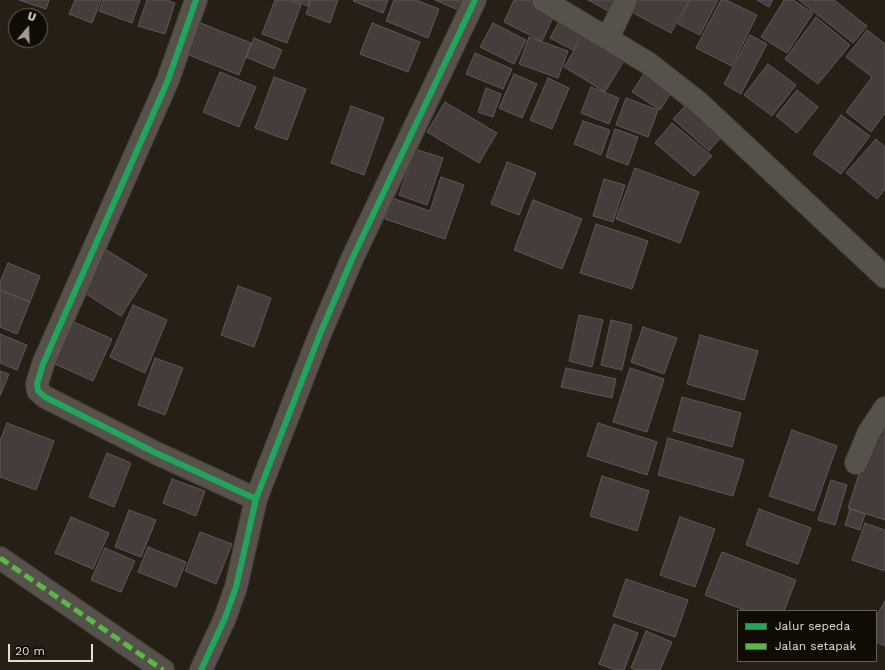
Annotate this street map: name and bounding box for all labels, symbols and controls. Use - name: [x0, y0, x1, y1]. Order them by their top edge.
- north arrow: [8, 8, 48, 48]
- text: U: [26, 10, 38, 25]
- legend: [737, 610, 877, 662]
- text: Jalur sepeda: [775, 619, 850, 633]
- scale bar: [10, 636, 95, 662]
- text: Jalan setapak: [775, 639, 856, 653]
- text: 20 m: [15, 644, 45, 658]

